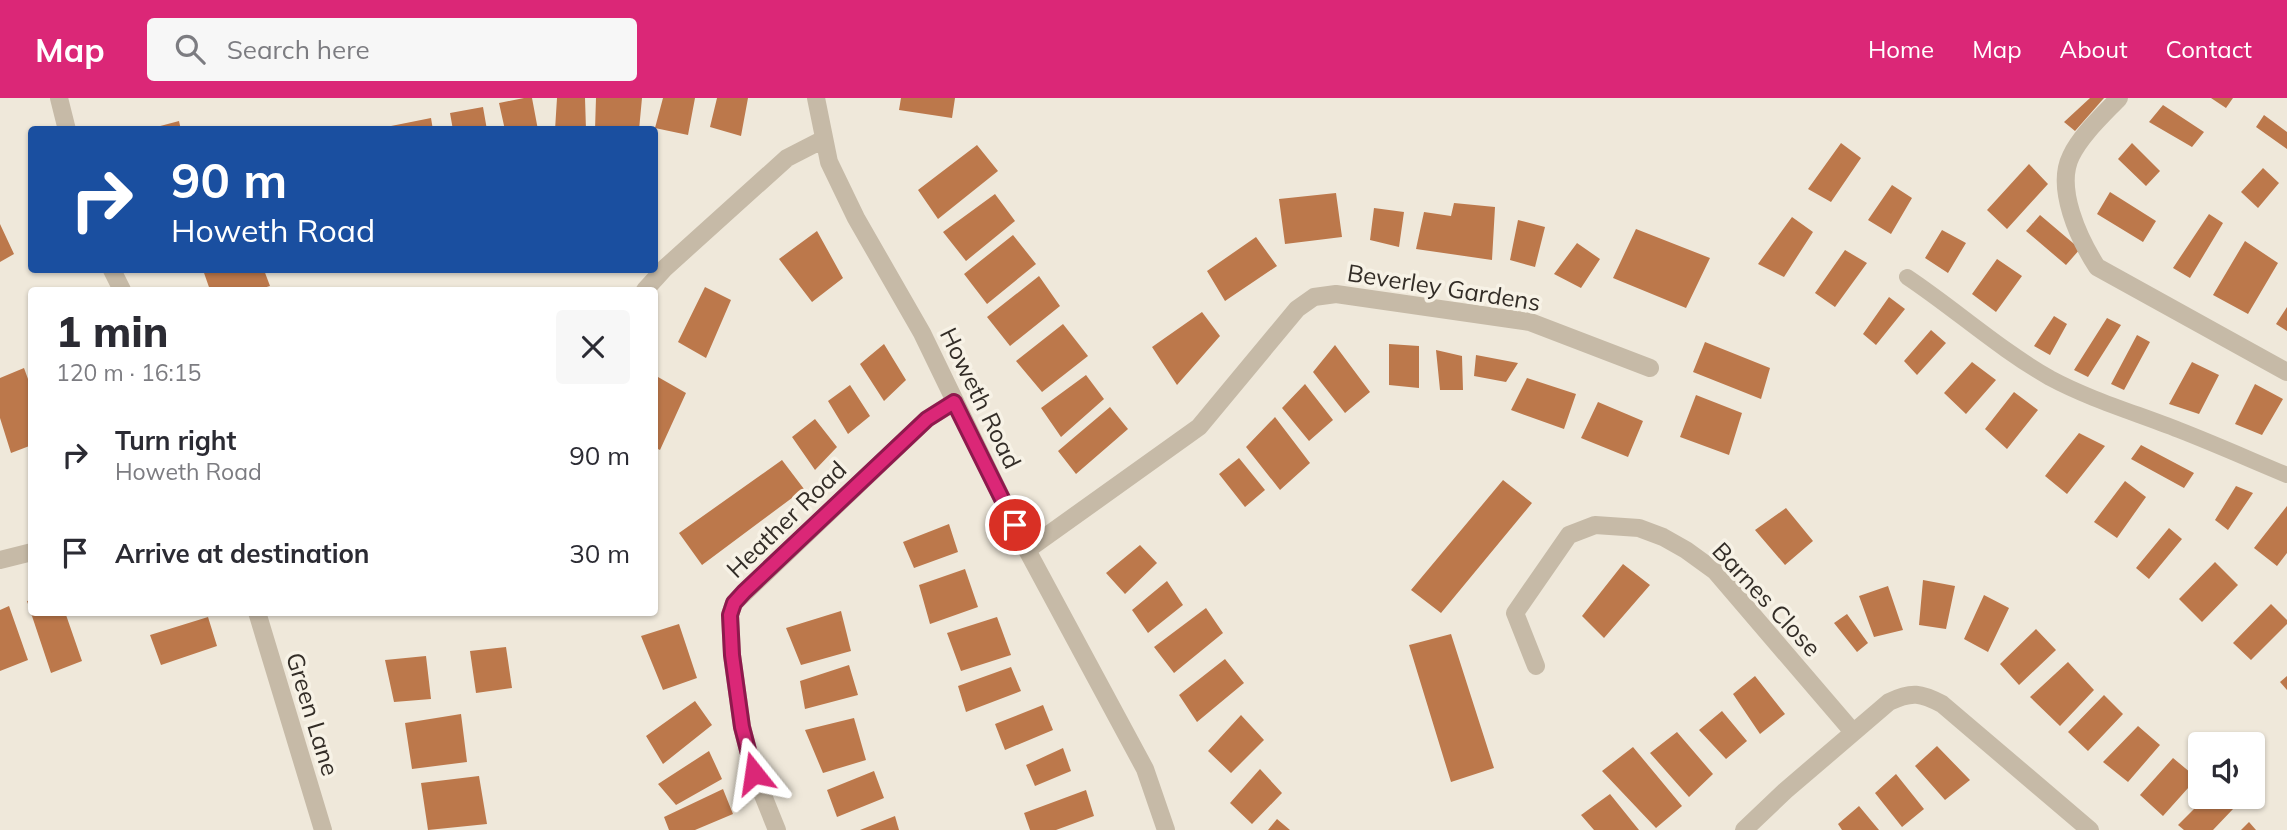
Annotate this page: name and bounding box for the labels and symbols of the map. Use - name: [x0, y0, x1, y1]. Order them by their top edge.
- street label: Beverley Gardens: [1345, 257, 1543, 317]
- street label: Howeth Road: [934, 323, 1028, 473]
- street label: Heather Road: [720, 454, 852, 584]
- pin: [985, 495, 1045, 555]
- street label: Barnes Close: [1706, 536, 1828, 662]
- street label: Green Lane: [280, 649, 346, 779]
- position arrow: [717, 736, 791, 810]

